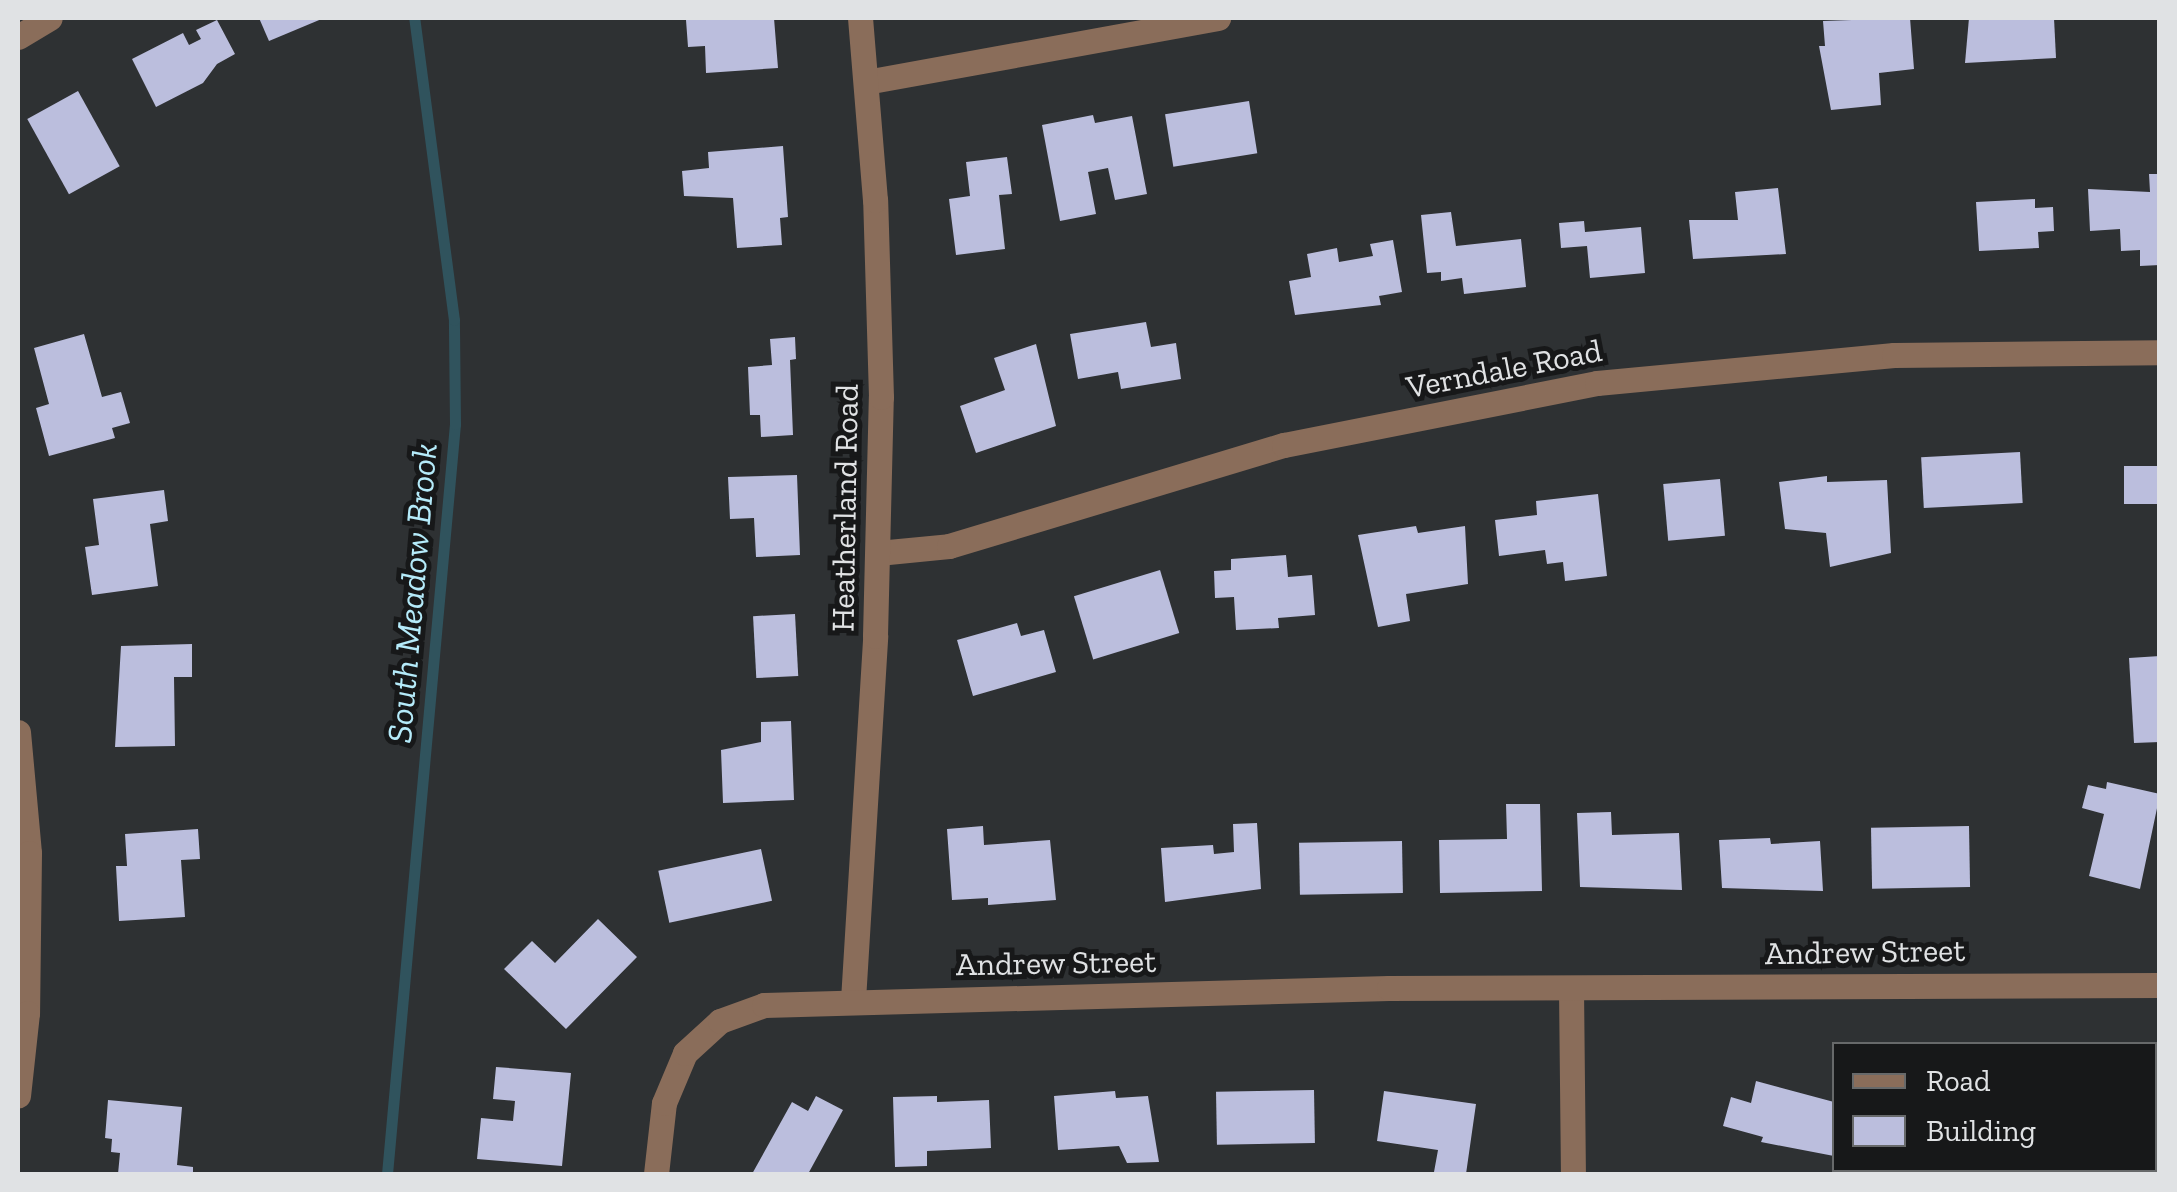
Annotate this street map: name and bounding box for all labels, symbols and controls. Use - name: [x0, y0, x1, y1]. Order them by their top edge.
- street label: Verndale Road: [1403, 331, 1605, 407]
- street label: Heatherland Road: [824, 384, 866, 632]
- water label: South Meadow Brook: [378, 441, 446, 745]
- street label: Andrew Street: [1764, 931, 1966, 973]
- street label: Andrew Street: [955, 942, 1157, 984]
- legend: [1832, 1042, 2157, 1172]
- text: Road: [1926, 1063, 1991, 1099]
- text: Building: [1926, 1113, 2036, 1149]

